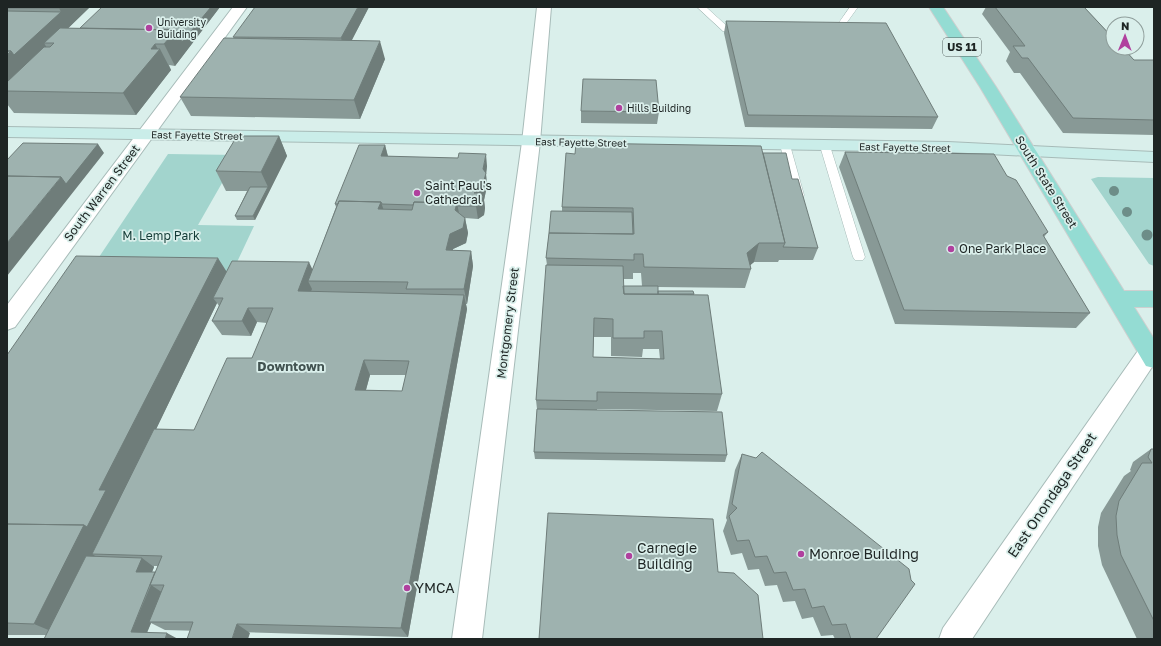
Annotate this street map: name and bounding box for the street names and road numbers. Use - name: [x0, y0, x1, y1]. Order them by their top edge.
- road number: US 11: [943, 38, 981, 56]
- street label: East Fayette Street: [151, 128, 243, 142]
- street label: South State Street: [1012, 133, 1081, 231]
- street label: East Fayette Street: [535, 135, 627, 149]
- street label: East Fayette Street: [859, 140, 951, 154]
- street label: South Warren Street: [60, 141, 143, 244]
- street label: Montgomery Street: [493, 266, 522, 379]
- street label: East Onondaga Street: [1003, 429, 1100, 560]

